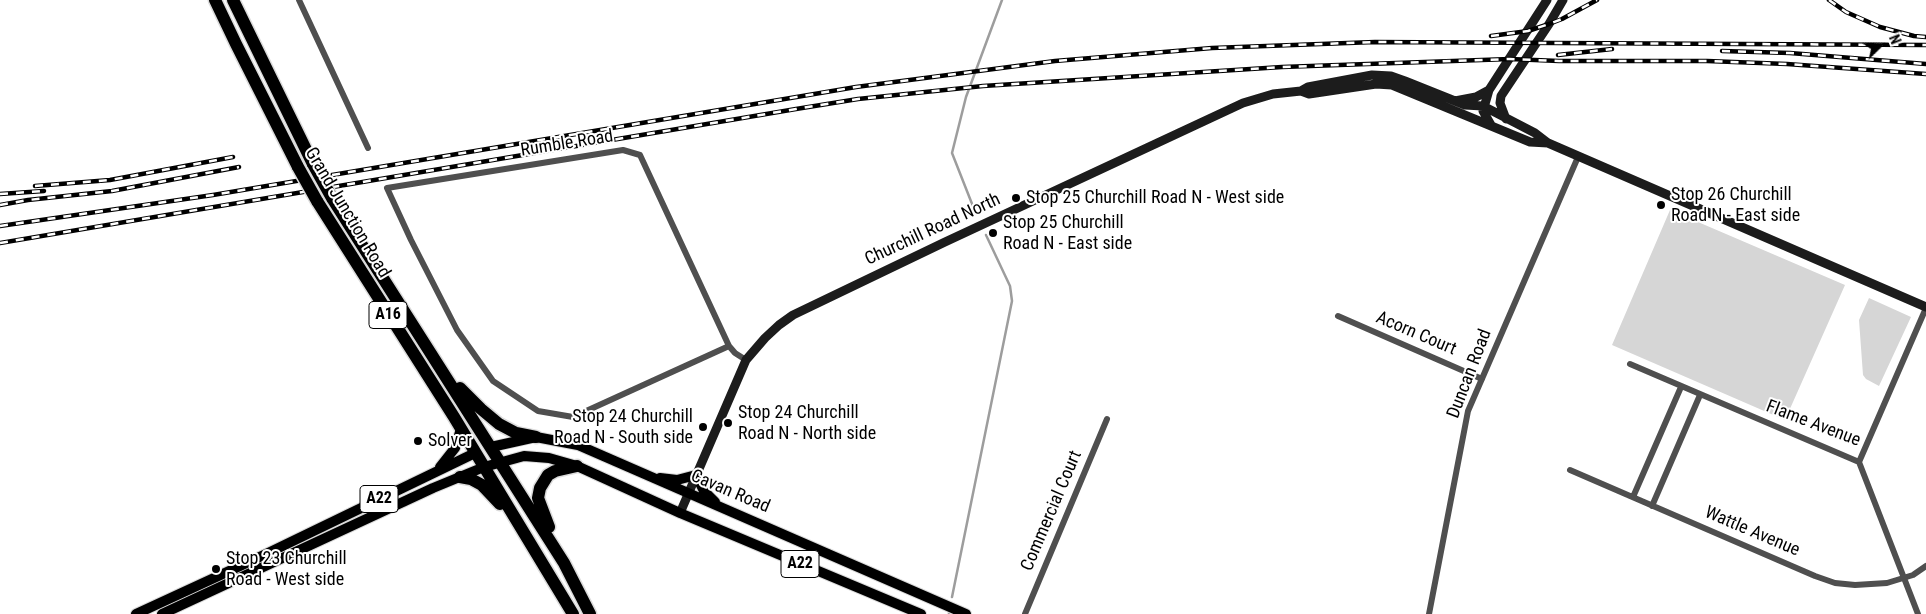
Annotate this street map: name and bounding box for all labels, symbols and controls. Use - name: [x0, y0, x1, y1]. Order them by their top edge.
- north arrow: [1856, 20, 1906, 70]
- text: N: [1886, 32, 1904, 46]
- street label: Rumble Road: [519, 126, 615, 162]
- street label: Grand Junction Road: [300, 144, 394, 282]
- place label: Stop 26 Churchill Road N - East side: [1671, 184, 1800, 226]
- place label: Stop 25 Churchill Road N - West side: [1026, 187, 1284, 209]
- street label: Churchill Road North: [862, 189, 1004, 271]
- marker: Stop 25 Churchill Road N - West side: [1010, 192, 1022, 204]
- marker: Stop 26 Churchill Road N - East side: [1655, 199, 1667, 211]
- place label: Stop 25 Churchill Road N - East side: [1003, 212, 1132, 254]
- marker: Stop 25 Churchill Road N - East side: [987, 227, 999, 239]
- road number: A16: [369, 302, 407, 328]
- street label: Acorn Court: [1373, 307, 1459, 361]
- street label: Duncan Road: [1443, 326, 1497, 422]
- street label: Flame Avenue: [1763, 396, 1863, 452]
- place label: Stop 24 Churchill Road N - North side: [738, 402, 876, 444]
- place label: Stop 24 Churchill Road N - South side: [554, 406, 693, 448]
- marker: Stop 24 Churchill Road N - North side: [722, 417, 734, 429]
- marker: Stop 24 Churchill Road N - South side: [697, 421, 709, 433]
- place label: Solver: [428, 430, 472, 452]
- marker: Solver: [412, 435, 424, 447]
- street label: Commercial Court: [1017, 448, 1087, 574]
- street label: Cavan Road: [687, 466, 773, 518]
- road number: A22: [360, 486, 398, 512]
- street label: Wattle Avenue: [1701, 502, 1803, 562]
- place label: Stop 23 Churchill Road - West side: [226, 548, 347, 590]
- road number: A22: [781, 550, 819, 578]
- marker: Stop 23 Churchill Road - West side: [210, 563, 222, 575]

